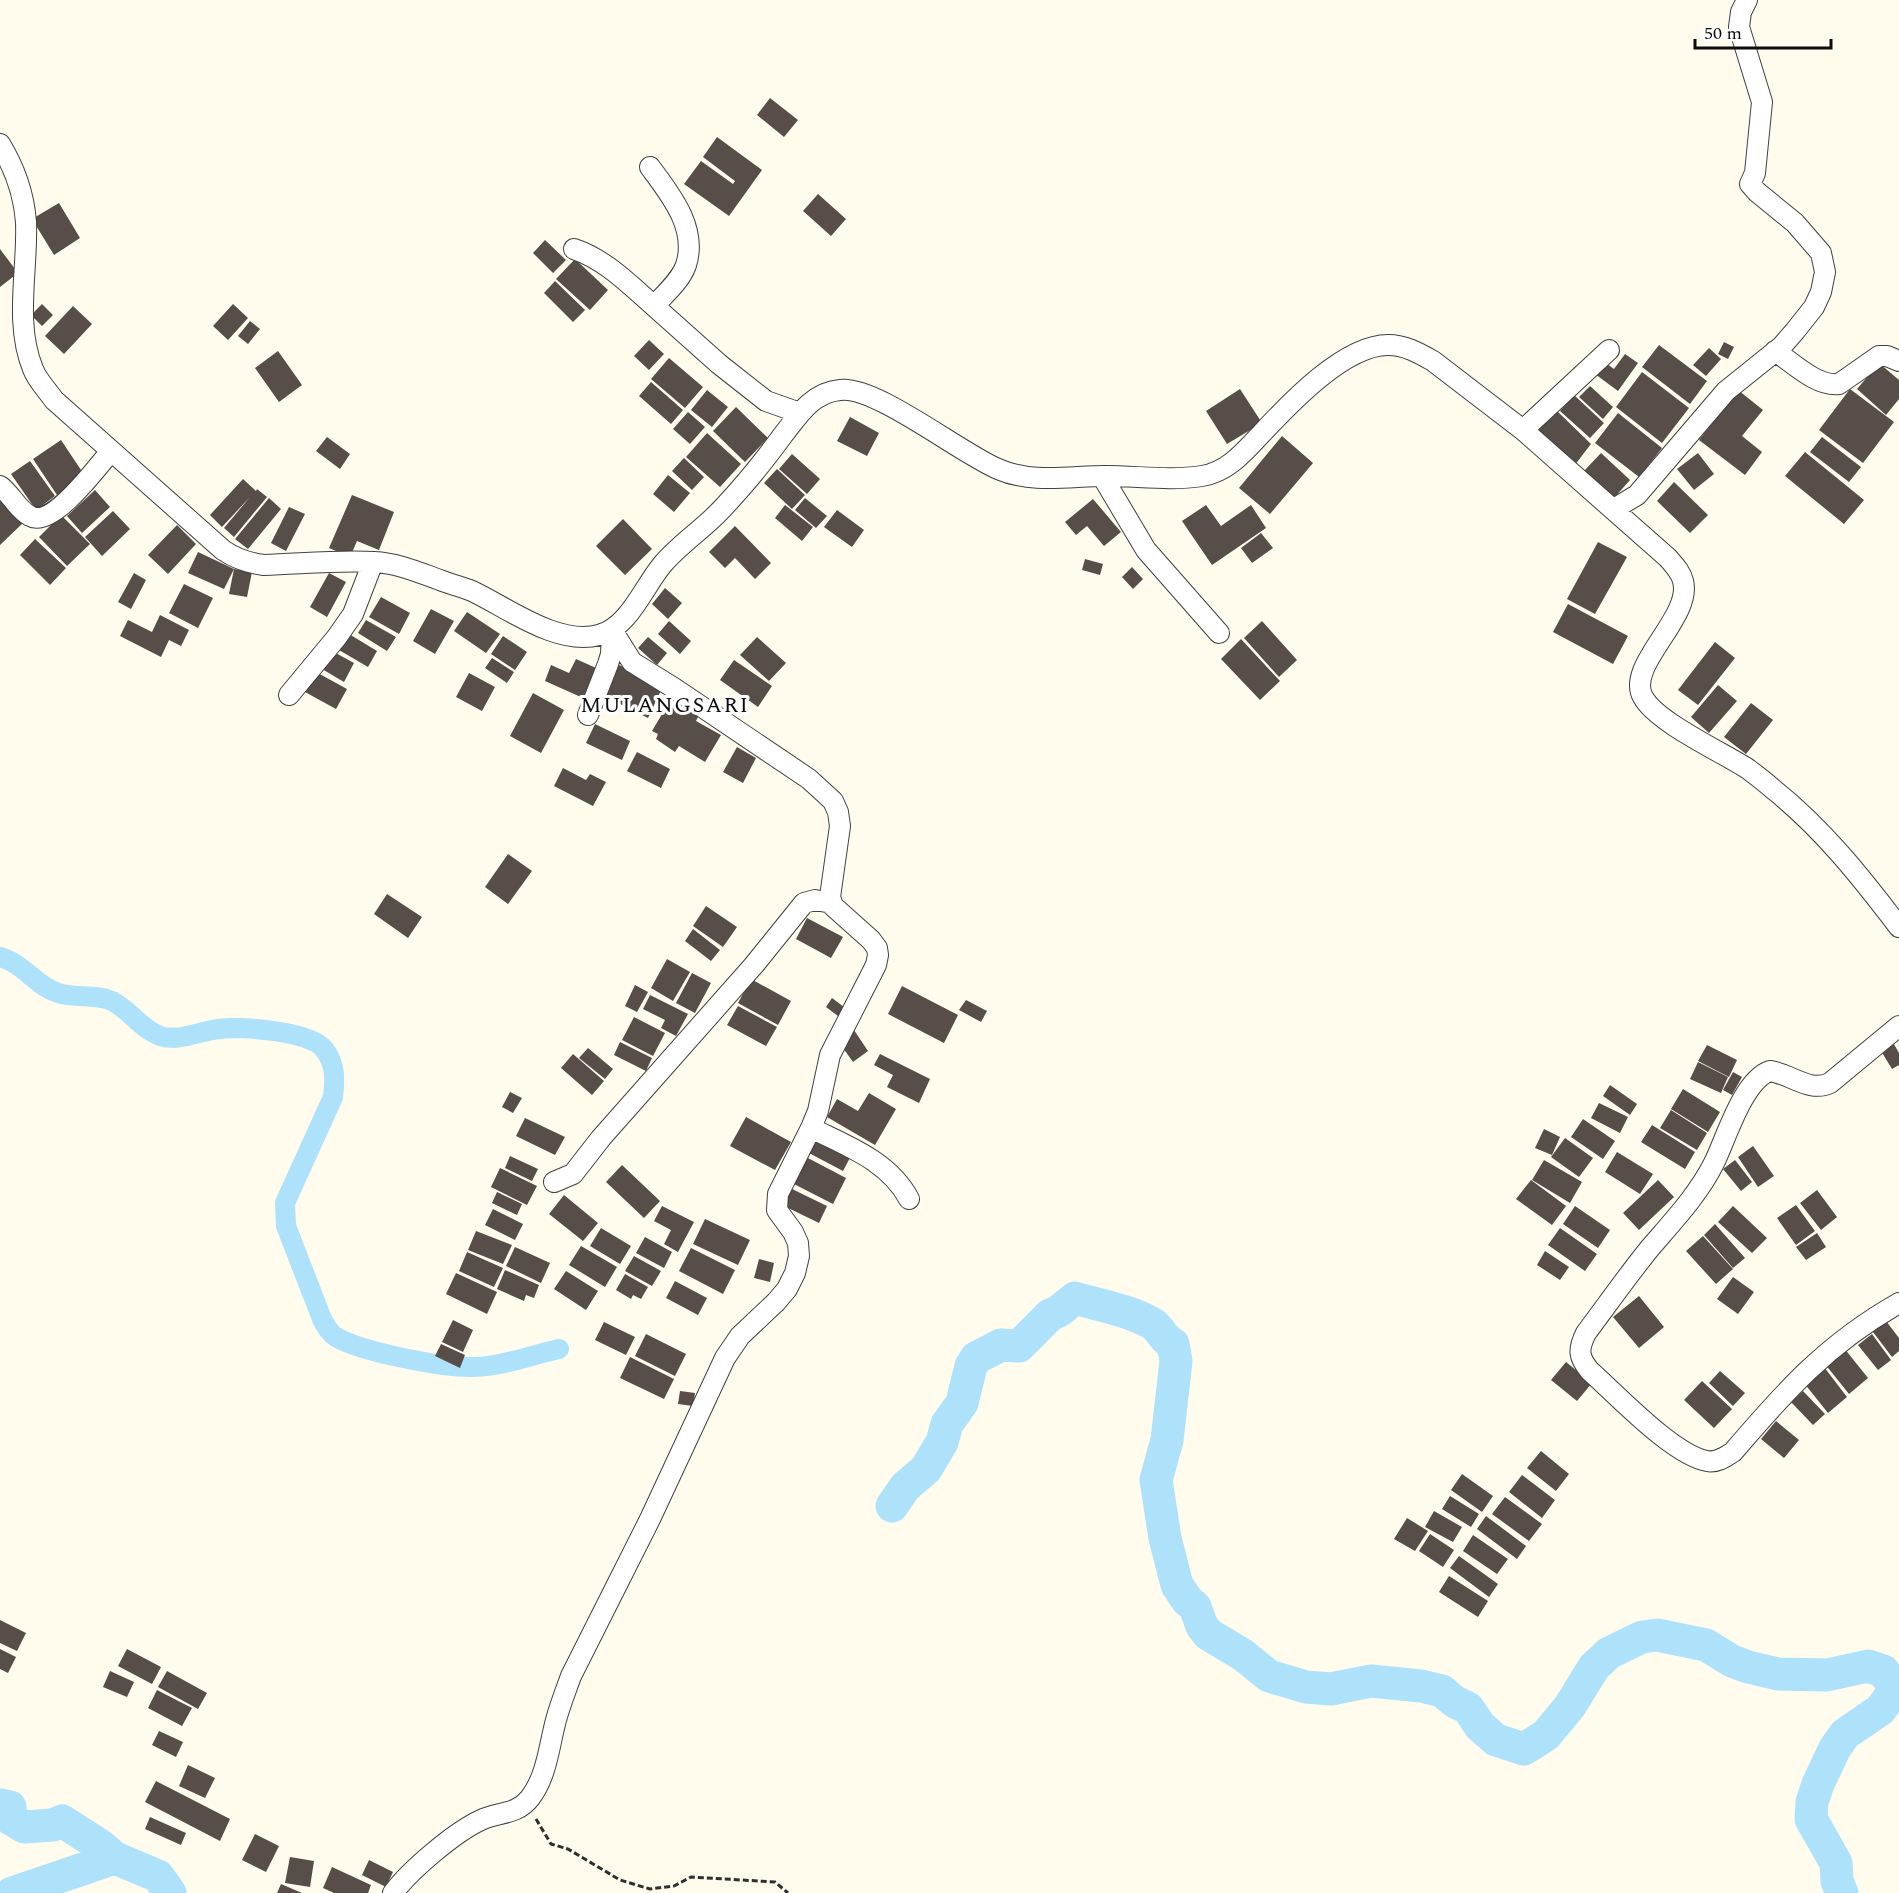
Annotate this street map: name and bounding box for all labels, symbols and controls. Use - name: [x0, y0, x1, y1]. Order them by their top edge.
- scale bar: [1695, 12, 1832, 50]
- text: 50 m: [1704, 20, 1742, 47]
- district label: MULANGSARI: [580, 689, 750, 722]

